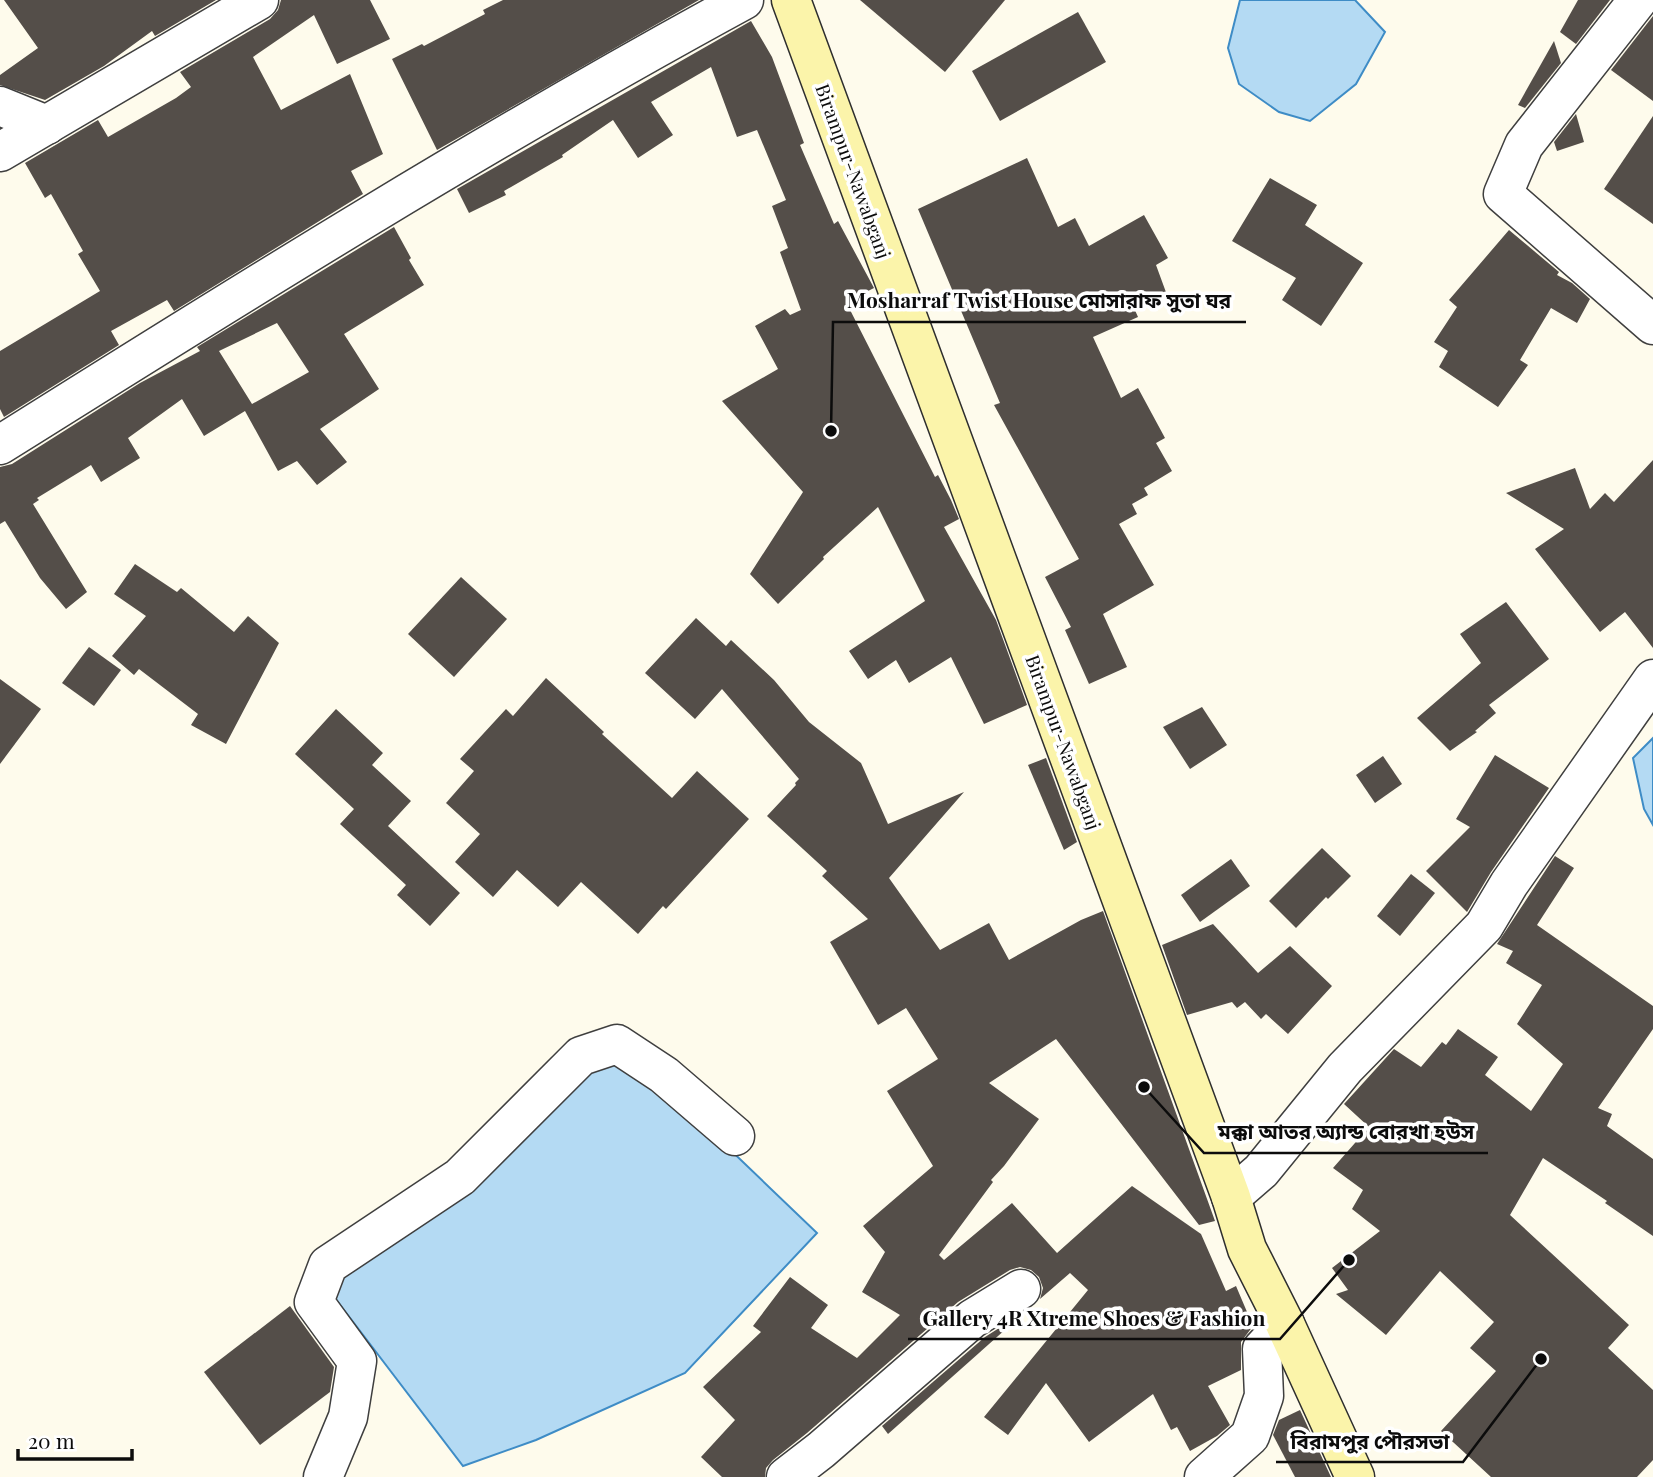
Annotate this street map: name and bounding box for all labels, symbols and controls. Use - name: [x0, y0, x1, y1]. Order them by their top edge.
- street label: Birampur-Nawabganj: [810, 80, 898, 262]
- callout: Mosharraf Twist House মোসারাফ সুতা ঘর: [833, 280, 1246, 322]
- text: Mosharraf Twist House মোসারাফ সুতা ঘর: [847, 285, 1232, 313]
- street label: Birampur-Nawabganj: [1020, 651, 1108, 833]
- callout: মক্কা আতর অ্যান্ড বোরখা হউস: [1204, 1111, 1488, 1153]
- text: মক্কা আতর অ্যান্ড বোরখা হউস: [1217, 1116, 1475, 1144]
- callout: Gallery 4R Xtreme Shoes & Fashion: [908, 1297, 1280, 1339]
- text: Gallery 4R Xtreme Shoes & Fashion: [923, 1303, 1265, 1331]
- scale bar: [18, 1418, 131, 1462]
- callout: বিরামপুর পৌরসভা: [1276, 1420, 1463, 1462]
- text: 20 m: [28, 1426, 75, 1454]
- text: বিরামপুর পৌরসভা: [1289, 1426, 1451, 1454]

